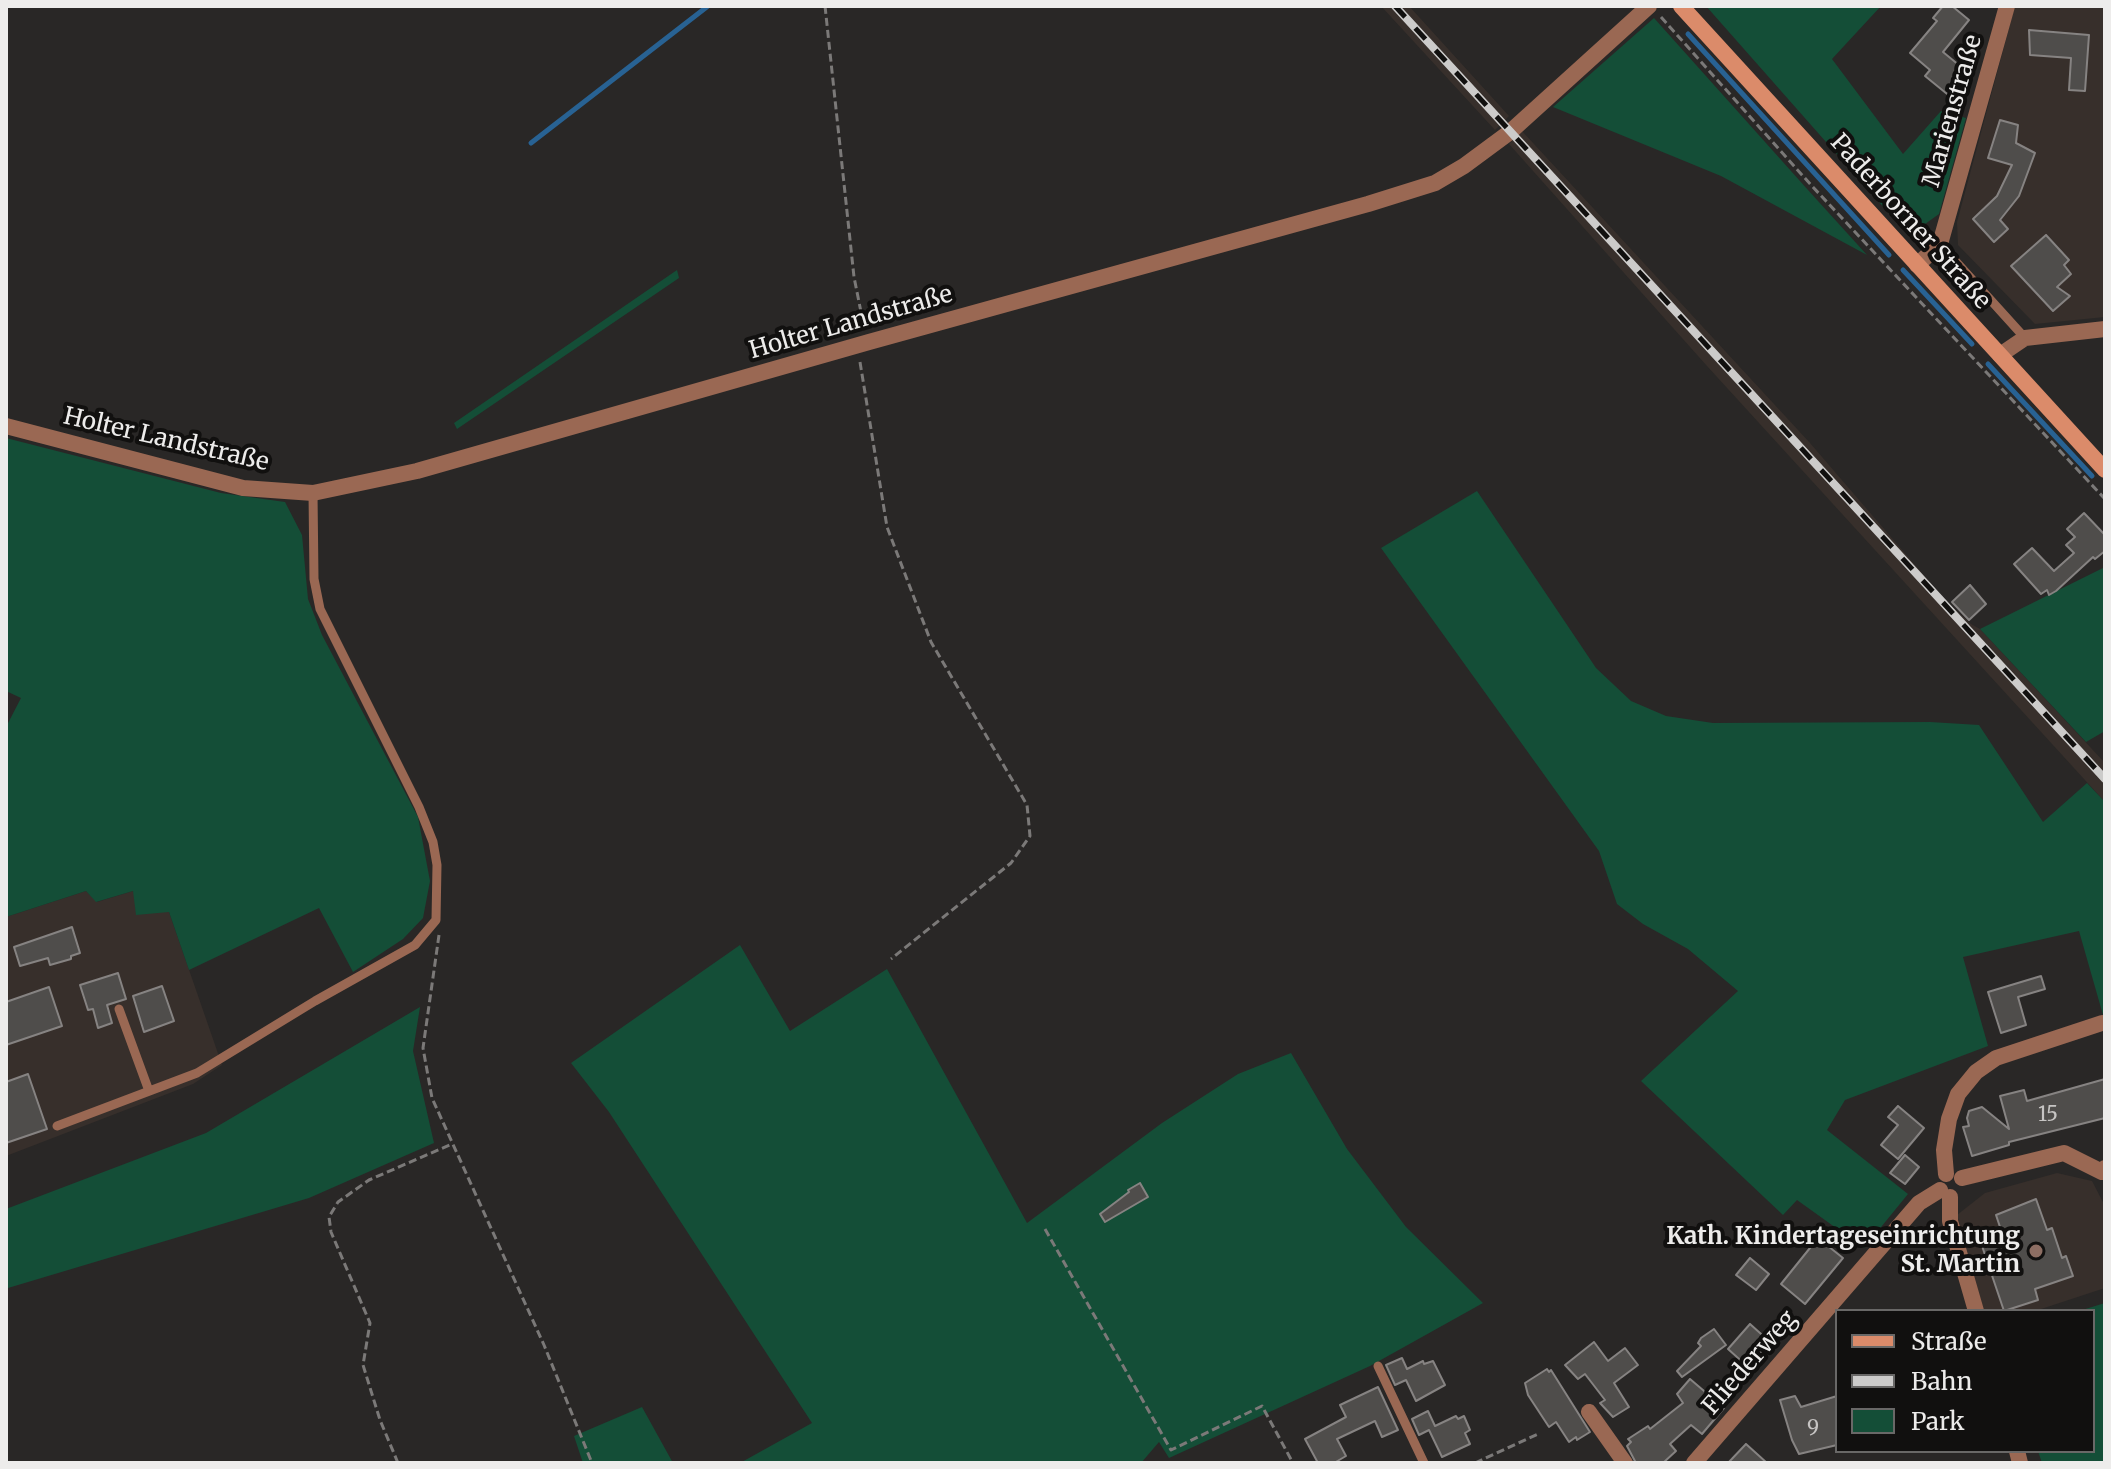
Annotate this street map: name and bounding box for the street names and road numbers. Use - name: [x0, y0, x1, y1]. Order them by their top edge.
- street label: Marienstraße: [1918, 32, 1988, 190]
- street label: Paderborner Straße: [1824, 128, 1996, 316]
- street label: Holter Landstraße: [746, 280, 956, 366]
- street label: Holter Landstraße: [61, 402, 271, 478]
- street label: Fliederweg: [1697, 1305, 1803, 1421]

